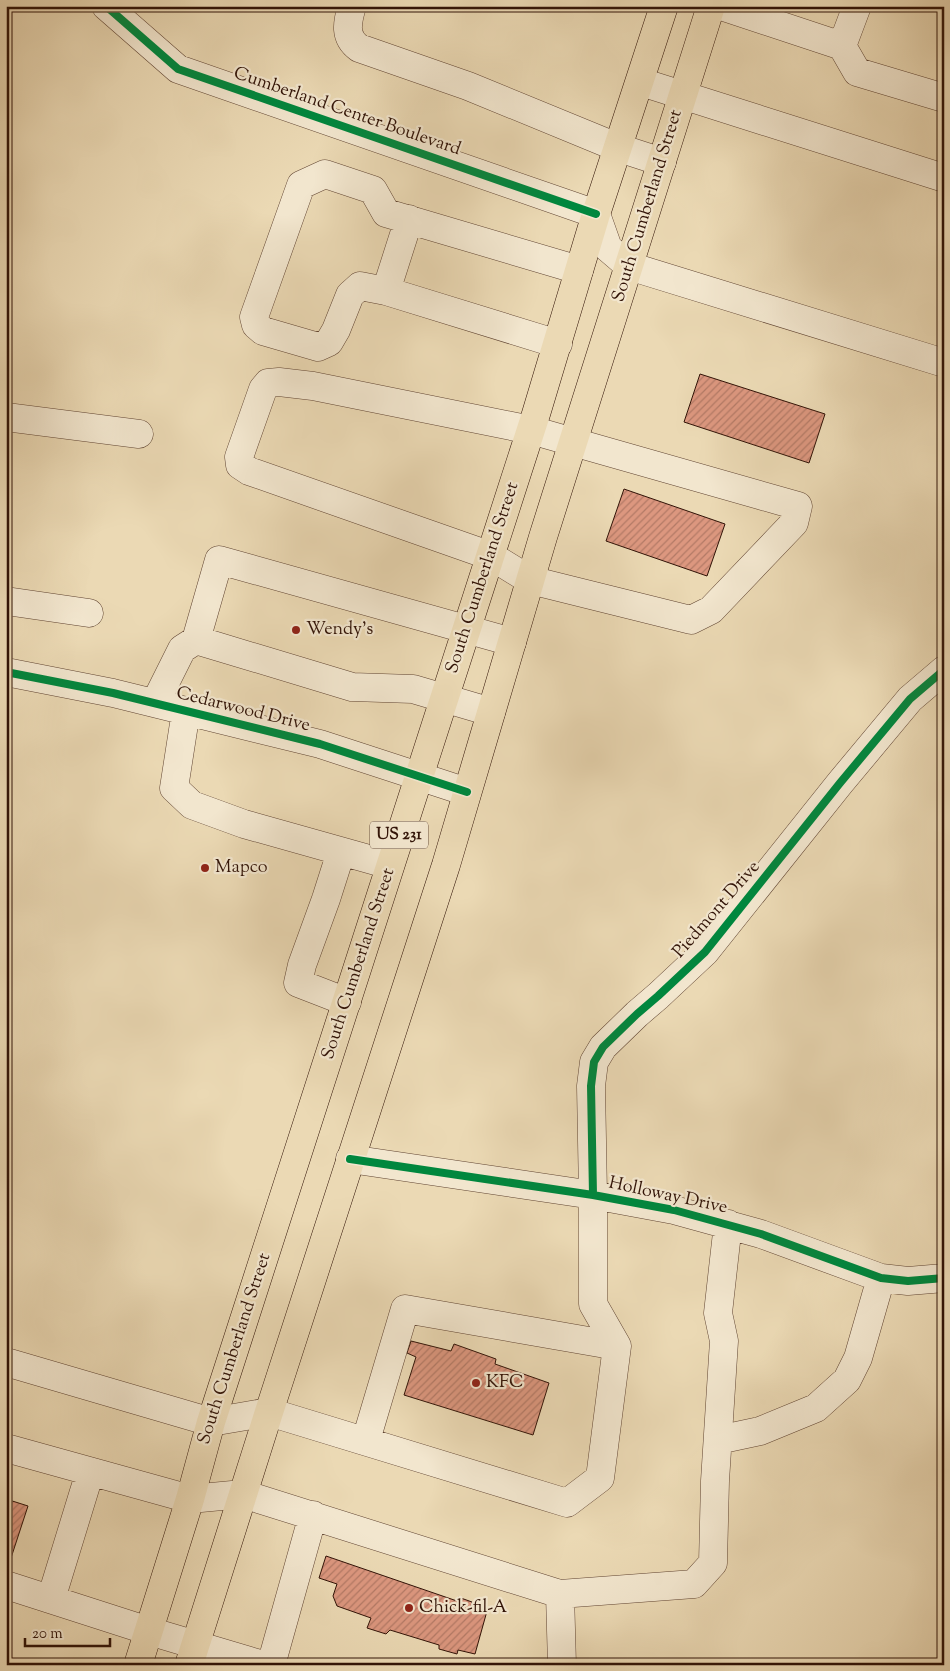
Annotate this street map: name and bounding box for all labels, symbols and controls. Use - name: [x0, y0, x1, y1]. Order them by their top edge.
- street label: Cumberland Center Boulevard: [230, 61, 464, 163]
- street label: South Cumberland Street: [606, 107, 690, 305]
- street label: South Cumberland Street: [440, 479, 526, 677]
- place label: Wendy's: [306, 617, 373, 643]
- marker: Wendy's: [290, 624, 302, 636]
- street label: Cedarwood Drive: [173, 681, 313, 739]
- road number: US 231: [370, 822, 428, 848]
- place label: Mapco: [215, 855, 268, 881]
- street label: Piedmont Drive: [667, 856, 767, 964]
- marker: Mapco: [199, 862, 211, 874]
- street label: South Cumberland Street: [316, 865, 402, 1063]
- street label: Holloway Drive: [606, 1171, 730, 1221]
- street label: South Cumberland Street: [192, 1250, 278, 1448]
- place label: KFC: [486, 1370, 524, 1396]
- marker: KFC: [470, 1377, 482, 1389]
- place label: Chick-fil-A: [419, 1595, 508, 1621]
- marker: Chick-fil-A: [403, 1602, 415, 1614]
- scale bar: [25, 1616, 110, 1648]
- text: 20 m: [32, 1624, 63, 1645]

